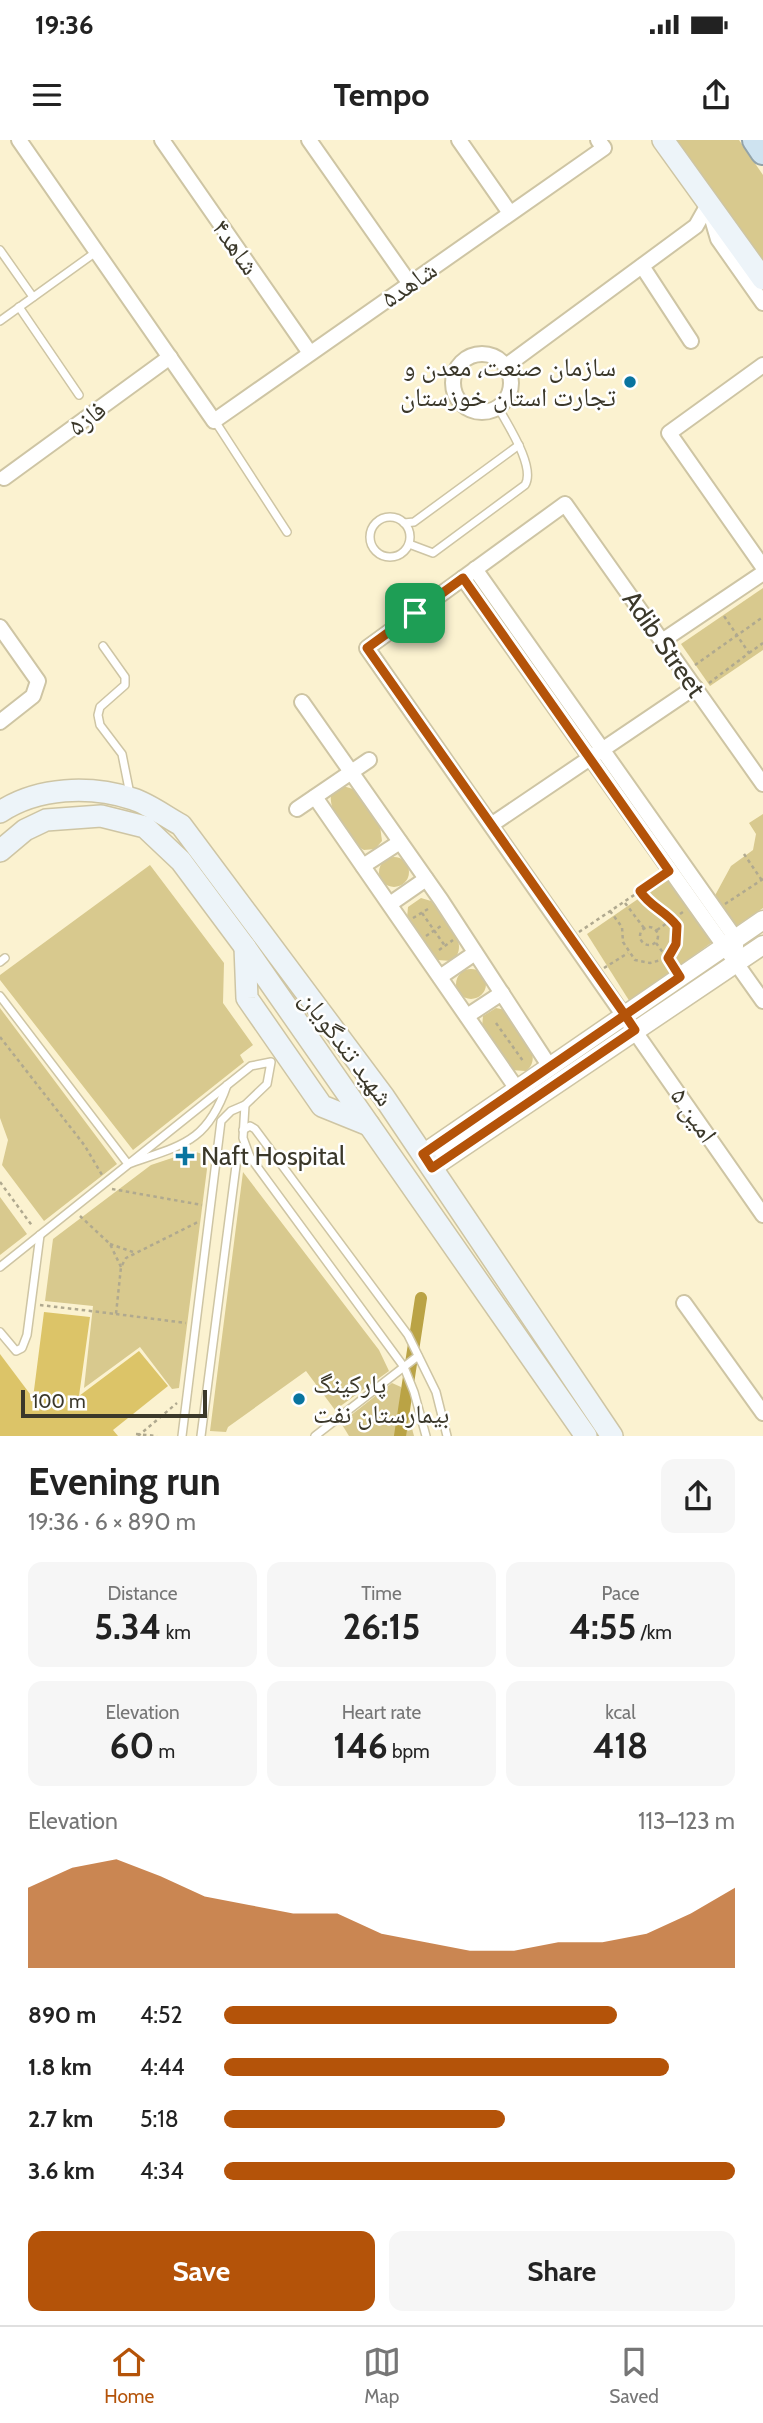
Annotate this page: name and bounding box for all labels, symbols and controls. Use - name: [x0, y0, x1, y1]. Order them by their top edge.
- text: 19:36: [35, 9, 94, 41]
- text: Tempo: [333, 75, 430, 114]
- icon: menu: [28, 76, 66, 114]
- icon: share: [697, 76, 735, 114]
- street label: شاهد۴: [205, 213, 267, 281]
- street label: شاهد۵: [375, 253, 443, 315]
- place label: سازمان صنعت، معدن و تجارت استان خوزستان: [400, 351, 616, 413]
- marker: سازمان صنعت، معدن و تجارت استان خوزستان: [622, 374, 638, 390]
- street label: فاز۵: [62, 394, 112, 442]
- pin: [385, 583, 445, 643]
- street label: Adib Street: [616, 585, 712, 704]
- icon: arrive: [396, 594, 434, 632]
- street label: شهید تندگویان: [293, 984, 401, 1112]
- street label: امین ۵: [664, 1081, 724, 1149]
- place label: Naft Hospital: [201, 1140, 345, 1172]
- marker: Naft Hospital: [175, 1146, 195, 1166]
- place label: پارکینگ بیمارستان نفت: [313, 1368, 449, 1430]
- scale bar: [21, 1387, 206, 1419]
- text: 100 m: [32, 1390, 86, 1413]
- marker: پارکینگ بیمارستان نفت: [291, 1391, 307, 1407]
- text: Evening run: [28, 1458, 221, 1505]
- button: share: [661, 1459, 735, 1533]
- text: 19:36 · 6 × 890 m: [28, 1508, 196, 1536]
- text: Distance: [108, 1582, 177, 1605]
- text: Time: [361, 1582, 402, 1605]
- text: Pace: [602, 1582, 639, 1605]
- text: 5.34: [94, 1605, 161, 1648]
- text: 26:15: [343, 1605, 420, 1648]
- text: 4:55: [569, 1605, 636, 1648]
- text: km: [161, 1621, 191, 1644]
- text: /km: [636, 1621, 672, 1644]
- text: Elevation: [105, 1701, 180, 1724]
- text: Heart rate: [342, 1701, 421, 1724]
- text: kcal: [605, 1701, 636, 1724]
- text: 60: [110, 1724, 154, 1767]
- text: 146: [333, 1724, 388, 1767]
- text: 418: [593, 1724, 648, 1767]
- text: m: [154, 1740, 175, 1763]
- text: bpm: [388, 1740, 430, 1763]
- text: Elevation: [28, 1807, 118, 1835]
- text: 113–123 m: [638, 1807, 735, 1835]
- text: 890 m: [28, 2001, 96, 2029]
- text: 4:52: [140, 2001, 183, 2029]
- text: 1.8 km: [28, 2053, 92, 2081]
- text: 4:44: [140, 2053, 185, 2081]
- text: 2.7 km: [28, 2105, 93, 2133]
- text: 5:18: [140, 2105, 179, 2133]
- text: 3.6 km: [28, 2157, 95, 2185]
- text: 4:34: [140, 2157, 184, 2185]
- button: Save: [28, 2231, 375, 2311]
- button: Share: [389, 2231, 735, 2311]
- tab: Home: [104, 2343, 154, 2408]
- tab: Map: [363, 2343, 401, 2408]
- tab: Saved: [609, 2343, 659, 2408]

